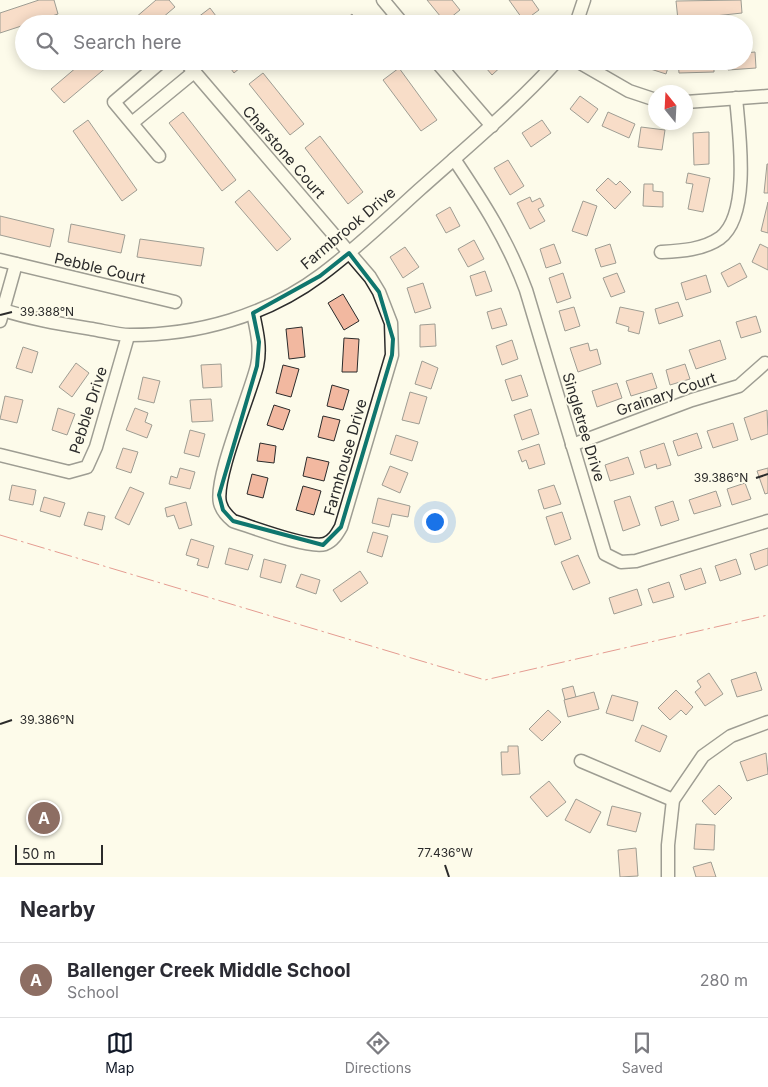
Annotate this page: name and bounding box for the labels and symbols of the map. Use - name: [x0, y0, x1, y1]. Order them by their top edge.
- north arrow: [648, 85, 693, 130]
- street label: Charstone Court: [238, 102, 330, 202]
- street label: Farmbrook Drive: [297, 183, 399, 273]
- street label: Pebble Court: [53, 248, 147, 288]
- text: 39.388°N: [20, 304, 74, 319]
- street label: Pebble Drive: [65, 364, 111, 456]
- street label: Grainary Court: [614, 368, 718, 420]
- street label: Singletree Drive: [558, 370, 610, 484]
- street label: Farmhouse Drive: [319, 396, 371, 518]
- text: 39.386°N: [694, 470, 748, 485]
- your location: [422, 509, 448, 535]
- text: 39.386°N: [20, 712, 74, 727]
- pin: A: [28, 799, 60, 837]
- scale bar: [15, 842, 102, 865]
- text: 77.436°W: [417, 845, 473, 860]

